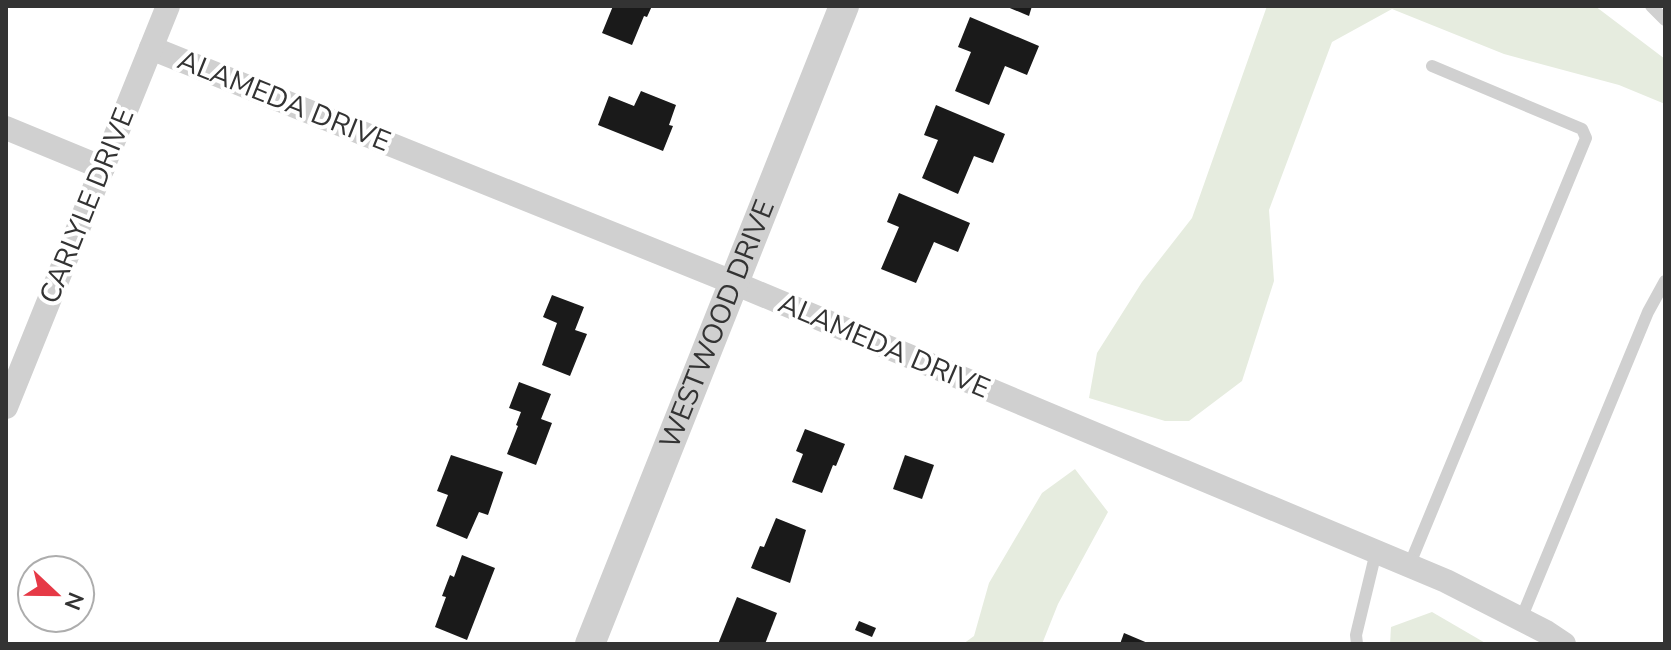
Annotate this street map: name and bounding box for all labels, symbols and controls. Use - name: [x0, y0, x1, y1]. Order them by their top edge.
- street label: ALAMEDA DRIVE: [172, 41, 396, 161]
- street label: CARLYLE DRIVE: [30, 103, 144, 309]
- street label: WESTWOOD DRIVE: [651, 194, 784, 454]
- street label: ALAMEDA DRIVE: [773, 284, 995, 408]
- north arrow: [16, 554, 96, 634]
- text: N: [57, 588, 91, 614]

